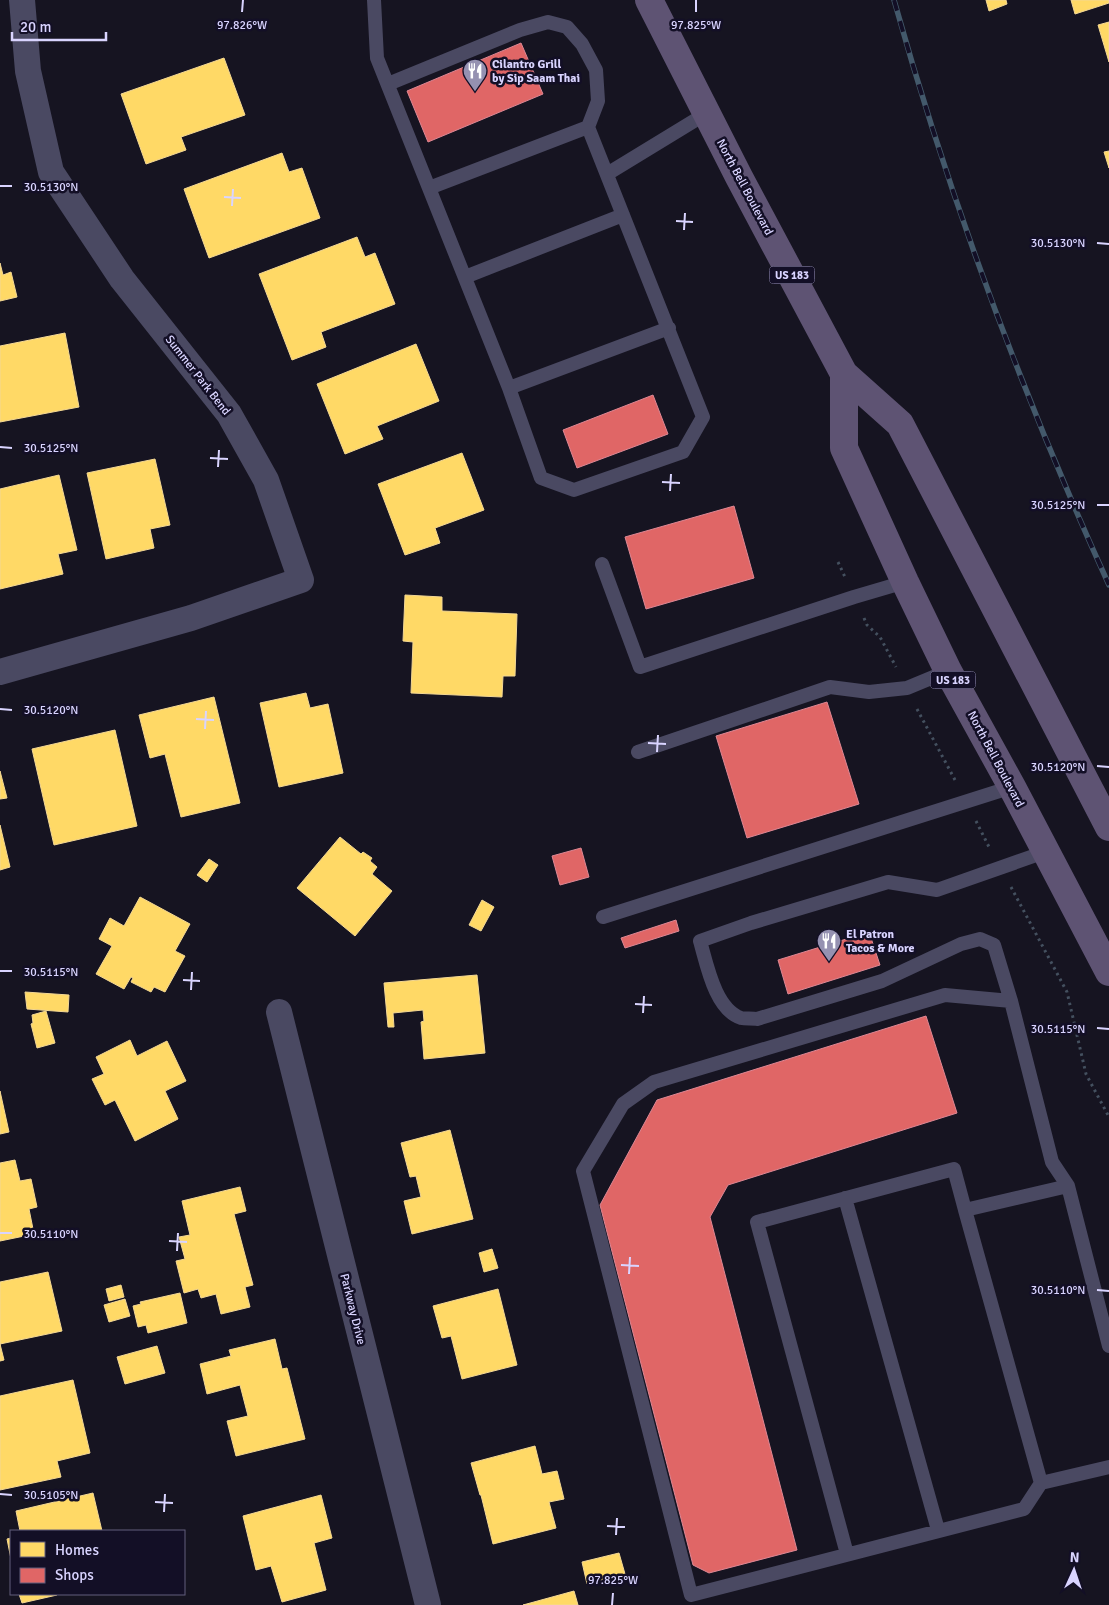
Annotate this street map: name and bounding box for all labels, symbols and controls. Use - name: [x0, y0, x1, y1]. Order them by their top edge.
- scale bar: [12, 10, 106, 42]
- text: 20 m: [20, 18, 51, 36]
- text: 97.826°W: [217, 18, 267, 33]
- text: 97.825°W: [671, 18, 721, 33]
- place label: Cilantro Grill by Sip Saam Thai: [492, 57, 580, 86]
- restaurant icon: Cilantro Grill by Sip Saam Thai: [462, 58, 488, 92]
- street label: North Bell Boulevard: [713, 137, 776, 238]
- text: 30.5130°N: [24, 180, 78, 195]
- text: 30.5130°N: [1031, 236, 1085, 251]
- road number: US 183: [770, 266, 814, 284]
- street label: Summer Park Bend: [162, 332, 233, 418]
- text: 30.5125°N: [24, 441, 78, 456]
- text: 30.5125°N: [1031, 498, 1085, 513]
- road number: US 183: [930, 672, 976, 688]
- text: 30.5120°N: [24, 703, 78, 718]
- street label: North Bell Boulevard: [964, 709, 1027, 810]
- text: 30.5120°N: [1031, 760, 1085, 775]
- place label: El Patron Tacos & More: [846, 927, 915, 956]
- restaurant icon: El Patron Tacos & More: [816, 928, 842, 962]
- text: 30.5115°N: [24, 965, 78, 980]
- text: 30.5115°N: [1031, 1022, 1085, 1037]
- text: 30.5110°N: [24, 1227, 78, 1242]
- street label: Parkway Drive: [336, 1272, 369, 1346]
- text: 30.5110°N: [1031, 1283, 1085, 1298]
- text: 30.5105°N: [24, 1488, 78, 1503]
- legend: [10, 1530, 185, 1595]
- text: Homes: [55, 1541, 99, 1559]
- north arrow: [1049, 1545, 1099, 1595]
- text: N: [1069, 1549, 1080, 1566]
- text: Shops: [55, 1566, 94, 1584]
- text: 97.825°W: [588, 1573, 638, 1588]

